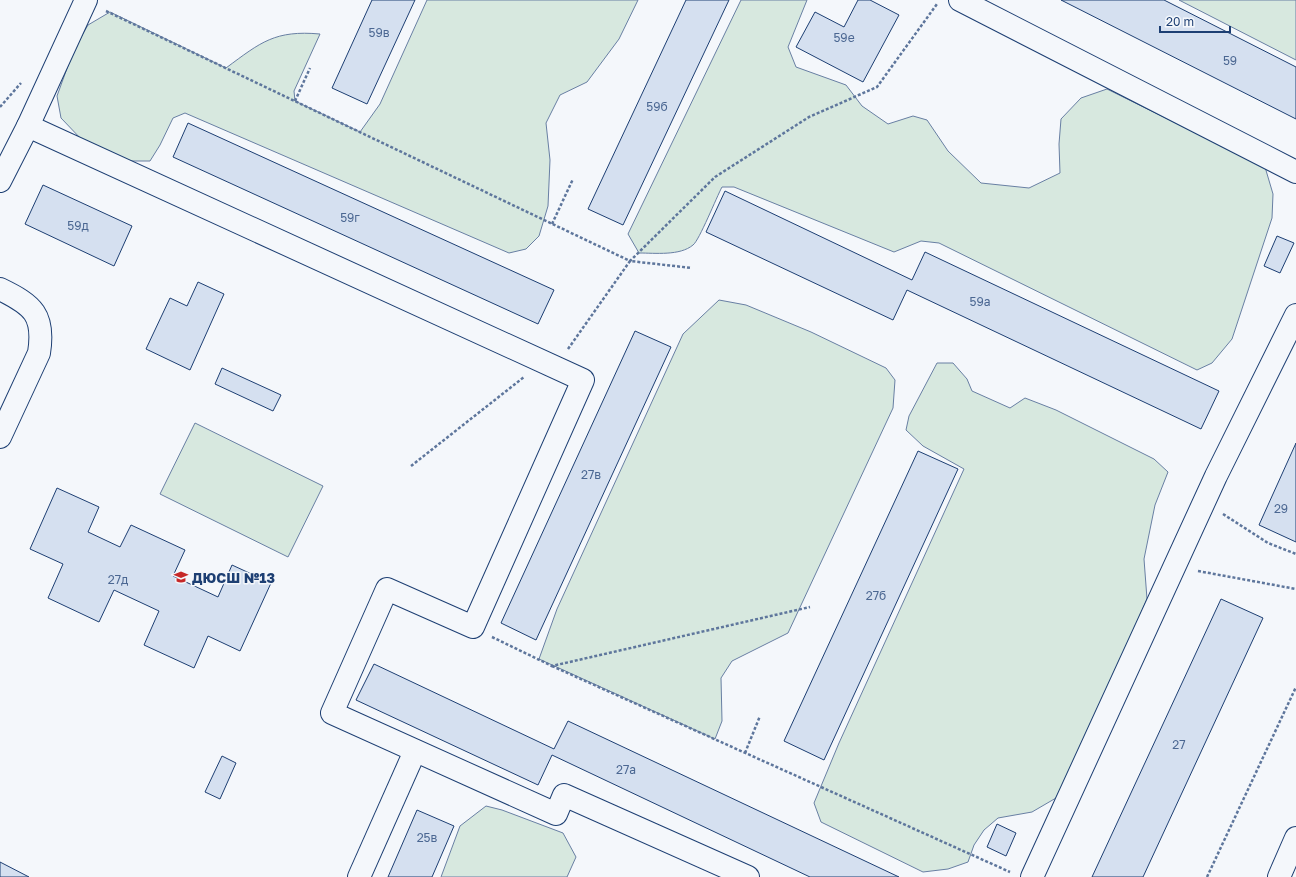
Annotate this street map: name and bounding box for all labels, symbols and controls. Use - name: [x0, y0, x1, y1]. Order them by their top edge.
- scale bar: [1160, 8, 1230, 34]
- text: 20 m: [1166, 14, 1194, 29]
- house number: 59в: [368, 25, 390, 40]
- house number: 59е: [833, 30, 855, 45]
- house number: 59: [1223, 53, 1237, 68]
- house number: 59б: [646, 99, 668, 114]
- house number: 59г: [340, 210, 360, 225]
- house number: 59д: [67, 218, 89, 233]
- house number: 59а: [969, 294, 991, 309]
- house number: 27в: [581, 467, 601, 482]
- house number: 29: [1274, 501, 1288, 516]
- school or university icon: ДЮСШ №13: [173, 569, 189, 585]
- place label: ДЮСШ №13: [192, 569, 275, 586]
- house number: 27д: [108, 572, 128, 587]
- house number: 27б: [866, 588, 886, 603]
- house number: 27: [1172, 737, 1186, 752]
- house number: 27а: [616, 762, 636, 777]
- house number: 25в: [417, 830, 438, 845]

